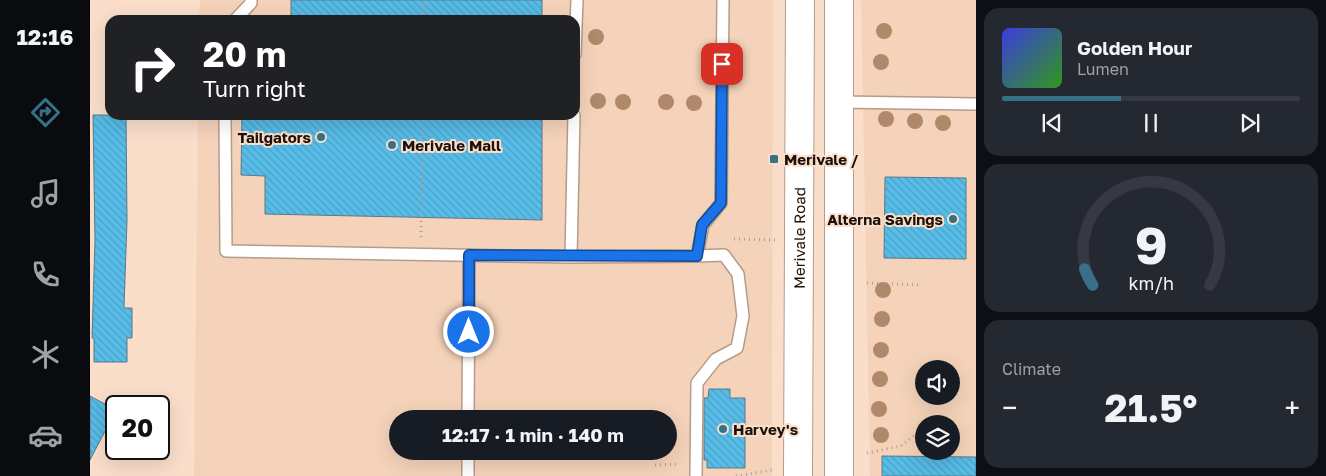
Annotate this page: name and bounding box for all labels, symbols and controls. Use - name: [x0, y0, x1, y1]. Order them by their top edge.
- text: 12:16: [16, 23, 74, 50]
- text: 20 m: [203, 33, 286, 75]
- icon: right: [120, 35, 185, 100]
- text: Golden Hour: [1077, 36, 1192, 59]
- pin: [701, 43, 743, 85]
- icon: arrive: [708, 50, 736, 78]
- text: Lumen: [1077, 59, 1129, 79]
- text: Turn right: [203, 75, 306, 102]
- icon: directions: [28, 95, 63, 130]
- icon: previous: [1038, 109, 1066, 137]
- icon: pause: [1137, 109, 1165, 137]
- icon: next: [1236, 109, 1264, 137]
- place label: Tailgators: [238, 128, 311, 146]
- marker: Tailgators: [315, 131, 327, 143]
- place label: Merivale Mall: [402, 136, 501, 154]
- marker: Merivale Mall: [386, 139, 398, 151]
- place label: Merivale /: [784, 150, 859, 168]
- marker: Merivale /: [768, 153, 780, 165]
- icon: music: [28, 176, 63, 211]
- street label: Merivale Road: [790, 187, 808, 289]
- place label: Alterna Savings: [827, 210, 943, 228]
- marker: Alterna Savings: [947, 213, 959, 225]
- text: 9: [1134, 213, 1168, 275]
- icon: phone: [28, 257, 63, 292]
- text: km/h: [1128, 272, 1174, 294]
- position arrow: [442, 305, 494, 357]
- icon: climate: [28, 337, 63, 372]
- text: Climate: [1002, 359, 1061, 379]
- map controls: [915, 360, 960, 460]
- button: sound: [915, 360, 960, 405]
- text: 21.5°: [1105, 385, 1197, 430]
- text: −: [1002, 391, 1017, 424]
- text: +: [1285, 391, 1300, 424]
- speed limit sign: 20: [105, 395, 170, 460]
- button: layers: [915, 415, 960, 460]
- icon: car: [28, 418, 63, 453]
- place label: Harvey's: [733, 420, 798, 438]
- text: 12:17 · 1 min · 140 m: [442, 423, 624, 446]
- marker: Harvey's: [717, 423, 729, 435]

